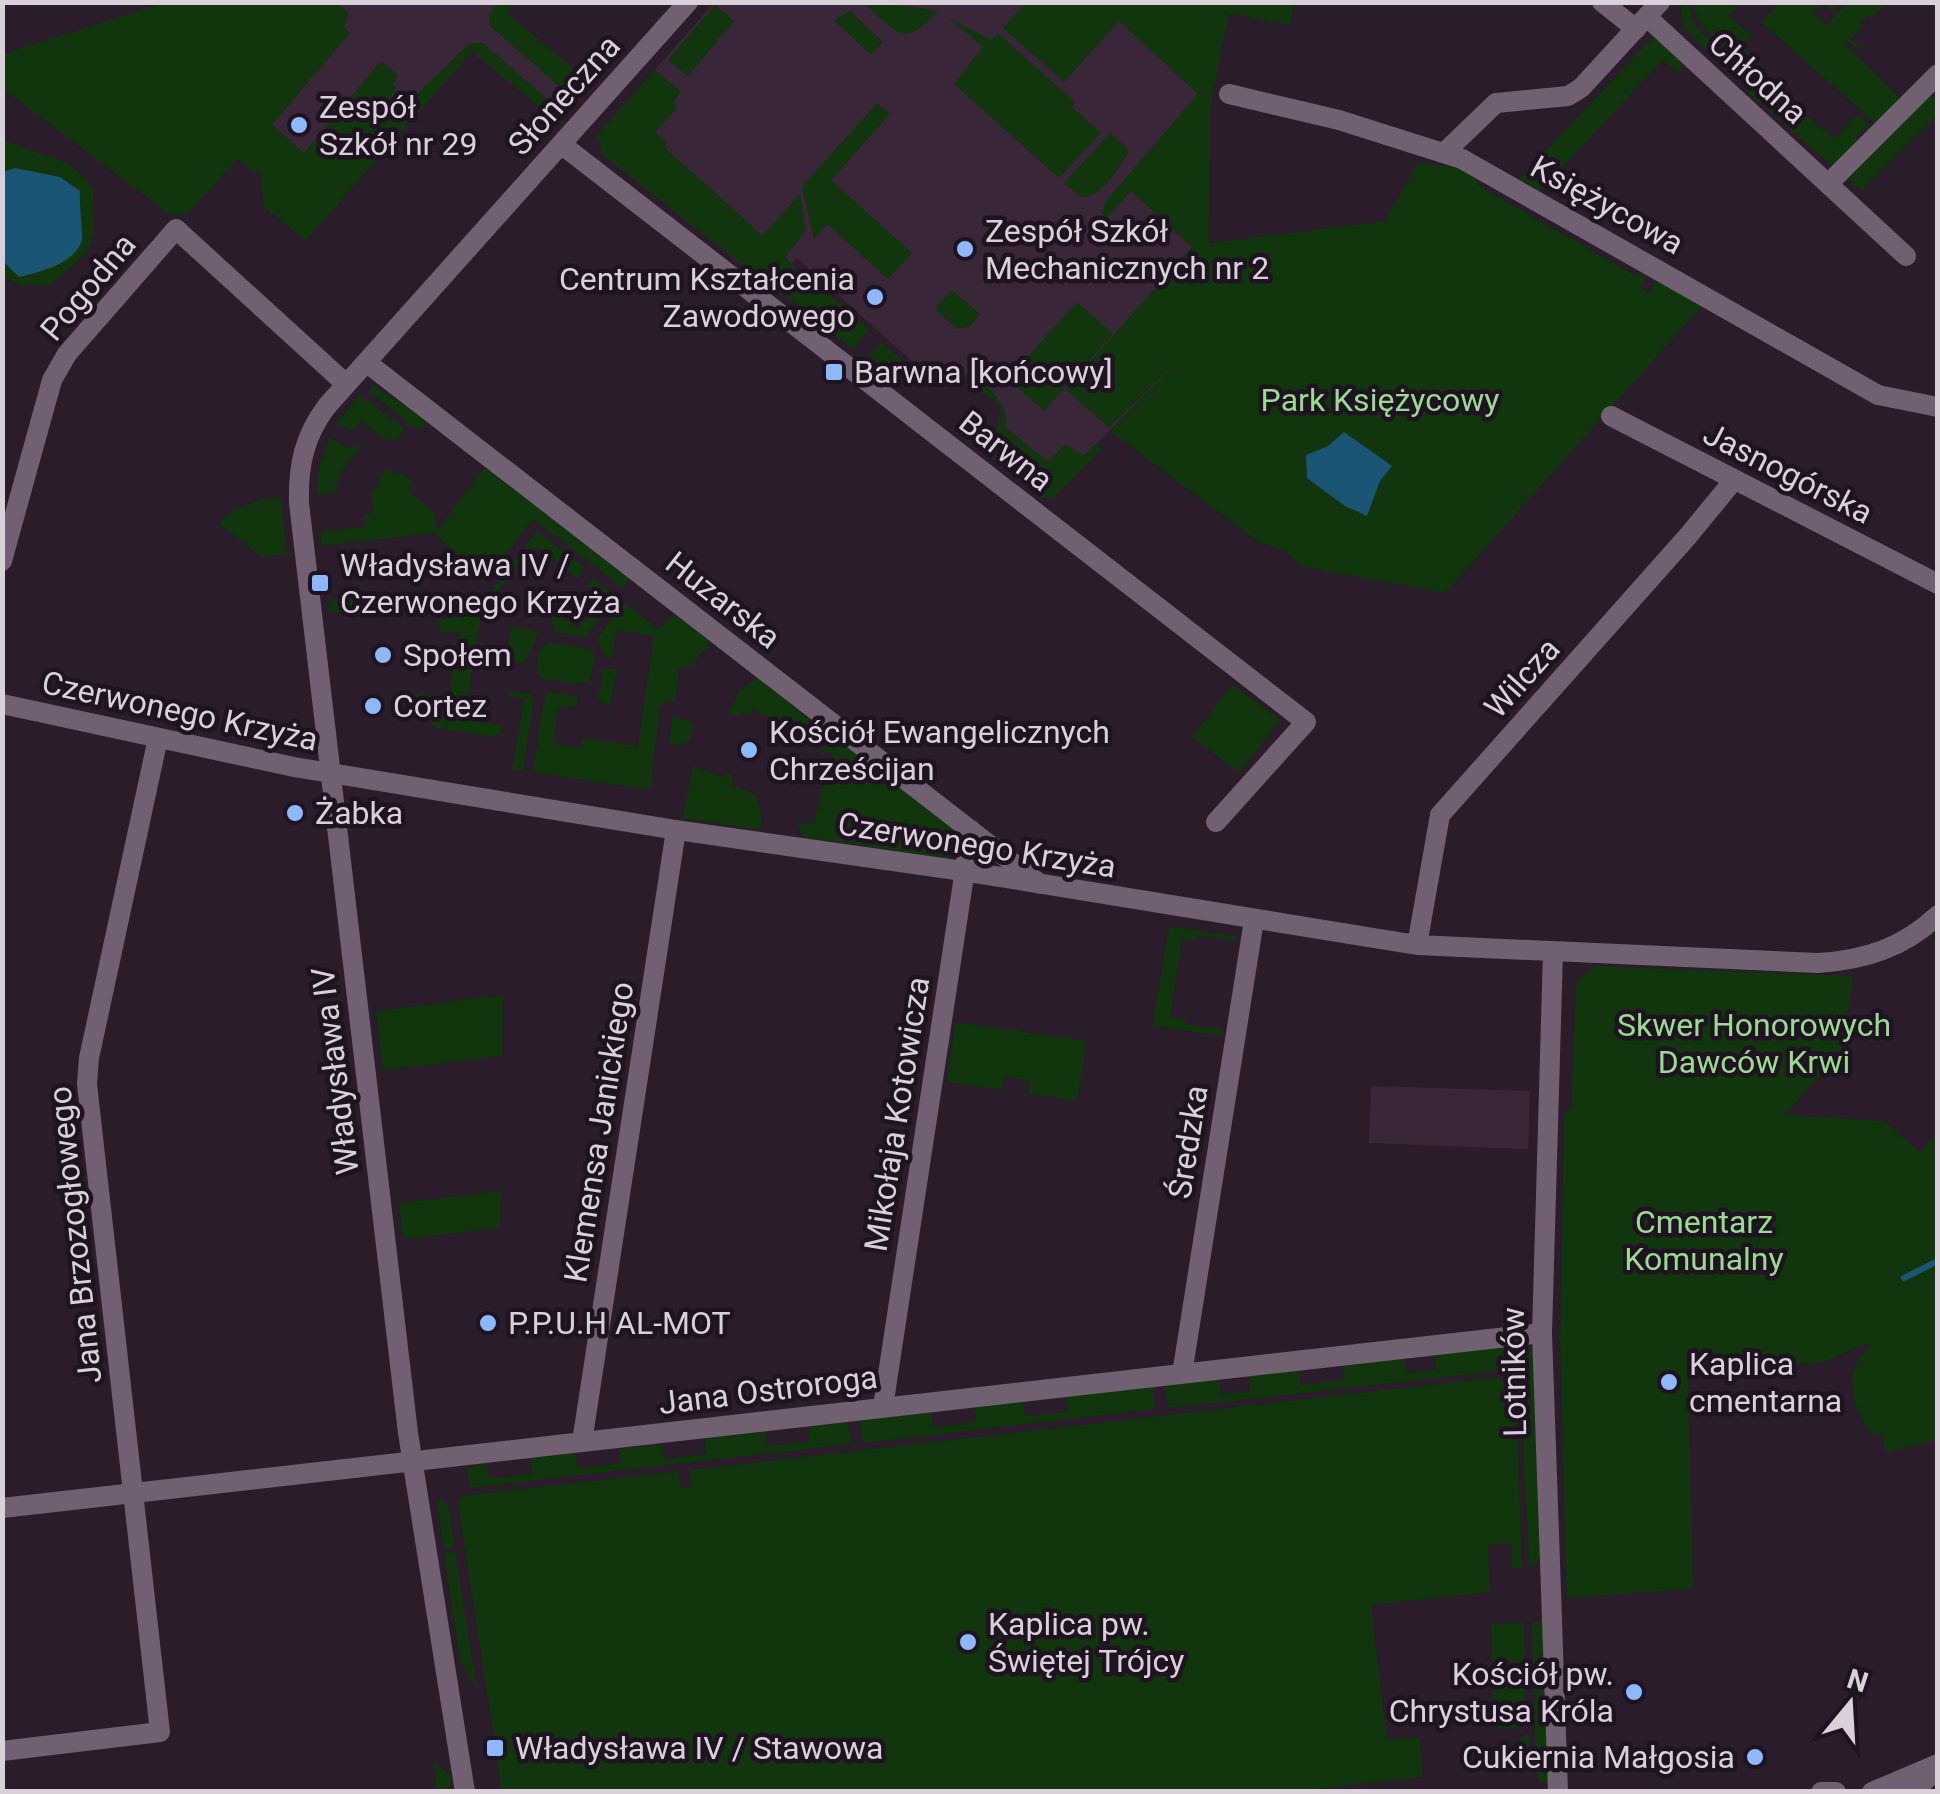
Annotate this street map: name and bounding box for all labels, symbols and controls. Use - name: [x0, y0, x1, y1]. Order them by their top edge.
- street label: Chłodna: [1701, 24, 1815, 132]
- street label: Słoneczna: [500, 27, 628, 163]
- place label: Zespół Szkół nr 29: [319, 88, 477, 163]
- marker: Zespół Szkół nr 29: [288, 114, 310, 136]
- street label: Księżycowa: [1524, 148, 1690, 262]
- place label: Zespół Szkół Mechanicznych nr 2: [985, 212, 1269, 287]
- street label: Pogodna: [32, 226, 144, 348]
- marker: Zespół Szkół Mechanicznych nr 2: [954, 238, 976, 260]
- place label: Centrum Kształcenia Zawodowego: [559, 260, 855, 335]
- marker: Centrum Kształcenia Zawodowego: [864, 286, 886, 308]
- place label: Barwna [końcowy]: [854, 353, 1113, 391]
- marker: Barwna [końcowy]: [823, 361, 845, 383]
- park label: Park Księżycowy: [1261, 381, 1499, 419]
- street label: Barwna: [952, 403, 1060, 499]
- street label: Jasnogórska: [1697, 414, 1879, 532]
- street label: Huzarska: [658, 544, 788, 656]
- place label: Władysława IV / Czerwonego Krzyża: [340, 546, 621, 621]
- marker: Władysława IV / Czerwonego Krzyża: [309, 572, 331, 594]
- street label: Wilcza: [1476, 630, 1568, 726]
- place label: Społem: [403, 636, 512, 674]
- marker: Społem: [372, 644, 394, 666]
- street label: Czerwonego Krzyża: [39, 663, 321, 759]
- place label: Cortez: [393, 687, 487, 725]
- marker: Cortez: [362, 695, 384, 717]
- place label: Kościół Ewangelicznych Chrześcijan: [769, 713, 1110, 788]
- marker: Kościół Ewangelicznych Chrześcijan: [738, 739, 760, 761]
- place label: Żabka: [315, 794, 403, 832]
- marker: Żabka: [284, 802, 306, 824]
- street label: Czerwonego Krzyża: [835, 804, 1119, 886]
- street label: Władysława IV: [303, 965, 367, 1177]
- street label: Mikołaja Kotowicza: [857, 974, 937, 1254]
- street label: Klemensa Janickiego: [556, 979, 642, 1285]
- park label: Skwer Honorowych Dawców Krwi: [1617, 1006, 1891, 1081]
- street label: Średzka: [1160, 1083, 1216, 1201]
- street label: Jana Brzozogłowego: [41, 1085, 109, 1385]
- park label: Cmentarz Komunalny: [1624, 1203, 1784, 1278]
- place label: P.P.U.H AL-MOT: [508, 1304, 731, 1342]
- street label: Lotników: [1494, 1307, 1534, 1437]
- marker: P.P.U.H AL-MOT: [477, 1312, 499, 1334]
- place label: Kaplica cmentarna: [1689, 1345, 1842, 1420]
- street label: Jana Ostroroga: [656, 1358, 880, 1422]
- marker: Kaplica cmentarna: [1658, 1371, 1680, 1393]
- place label: Kaplica pw. Świętej Trójcy: [988, 1605, 1184, 1680]
- marker: Kaplica pw. Świętej Trójcy: [957, 1631, 979, 1653]
- north arrow: [1800, 1654, 1900, 1754]
- place label: Kościół pw. Chrystusa Króla: [1389, 1655, 1614, 1730]
- text: N: [1843, 1662, 1872, 1699]
- marker: Kościół pw. Chrystusa Króla: [1623, 1681, 1645, 1703]
- place label: Władysława IV / Stawowa: [515, 1729, 883, 1767]
- marker: Władysława IV / Stawowa: [484, 1737, 506, 1759]
- place label: Cukiernia Małgosia: [1462, 1738, 1735, 1776]
- marker: Cukiernia Małgosia: [1744, 1746, 1766, 1768]

